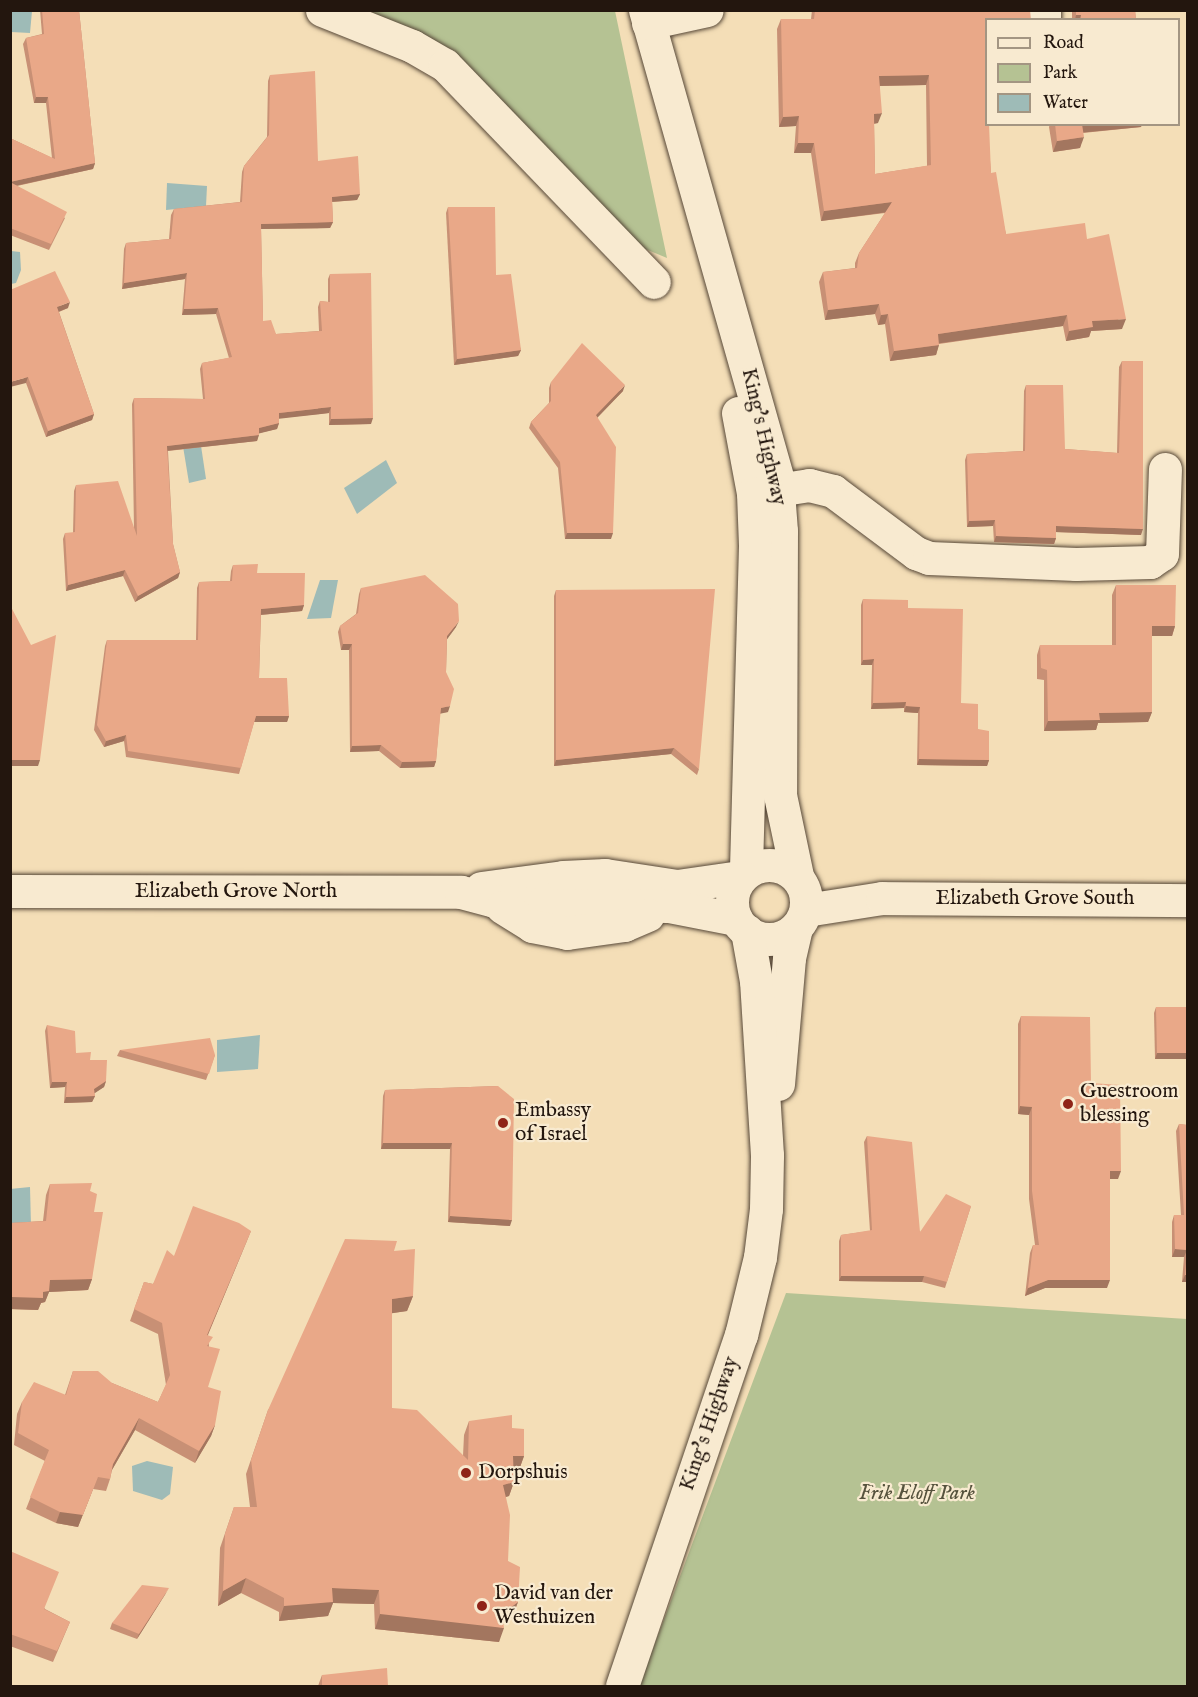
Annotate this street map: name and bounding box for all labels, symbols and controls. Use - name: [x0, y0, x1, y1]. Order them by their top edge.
- legend: [985, 18, 1180, 126]
- text: Road: [1043, 32, 1084, 55]
- text: Park: [1043, 62, 1077, 85]
- text: Water: [1043, 92, 1088, 115]
- street label: King's Highway: [735, 366, 791, 508]
- street label: Elizabeth Grove North: [135, 879, 337, 905]
- street label: Elizabeth Grove South: [936, 886, 1134, 912]
- place label: Guestroom blessing: [1080, 1079, 1178, 1129]
- marker: Guestroom blessing: [1061, 1097, 1075, 1111]
- place label: Embassy of Israel: [515, 1098, 591, 1148]
- marker: Embassy of Israel: [496, 1116, 510, 1130]
- street label: King's Highway: [675, 1354, 745, 1494]
- place label: Dorpshuis: [478, 1460, 568, 1486]
- marker: Dorpshuis: [459, 1466, 473, 1480]
- park label: Frik Eloff Park: [859, 1481, 975, 1507]
- place label: David van der Westhuizen: [494, 1581, 613, 1631]
- marker: David van der Westhuizen: [475, 1599, 489, 1613]

